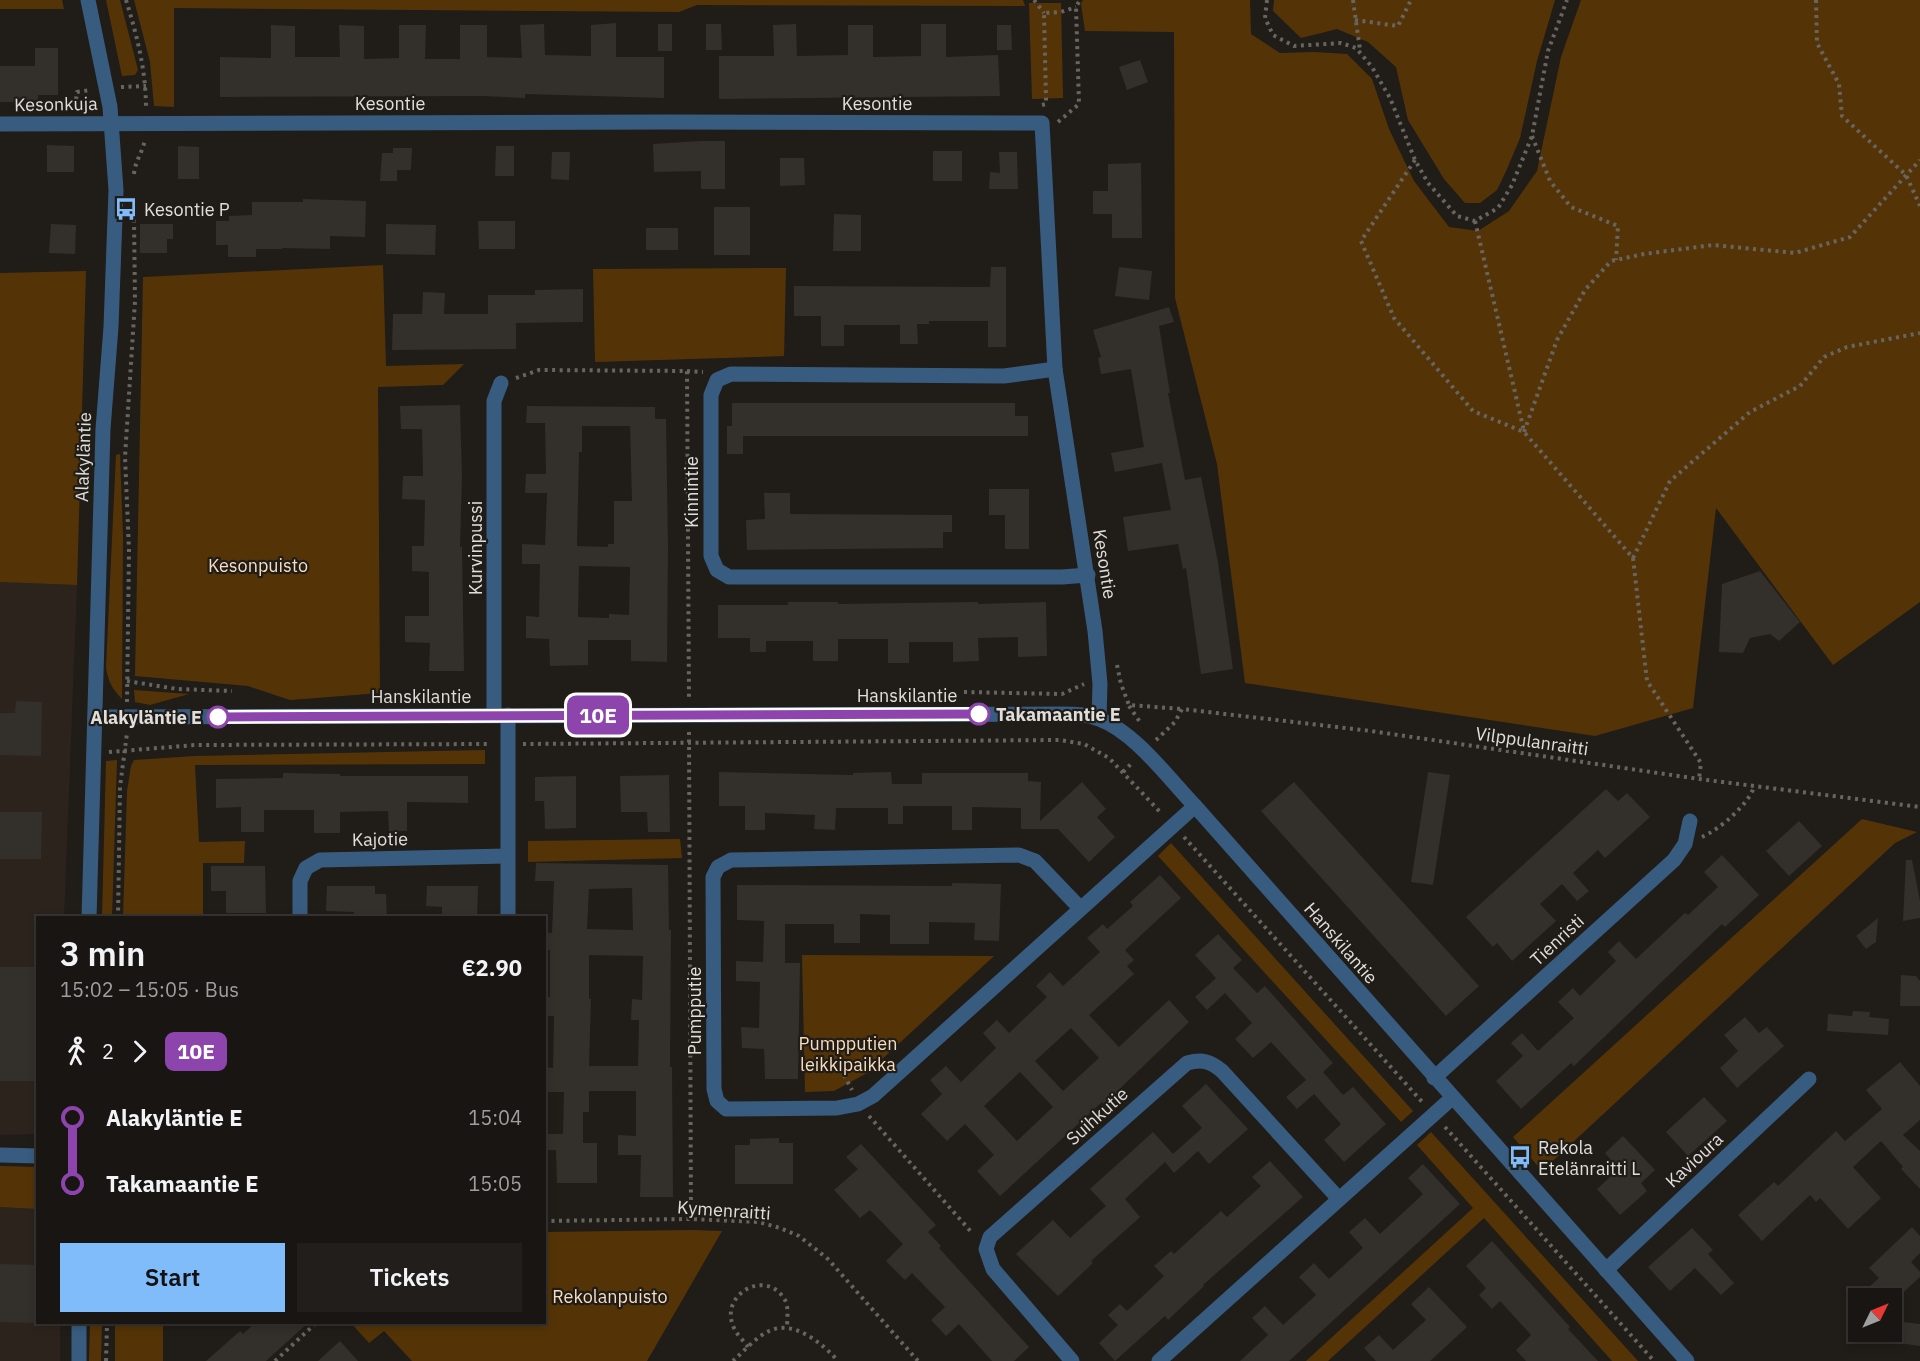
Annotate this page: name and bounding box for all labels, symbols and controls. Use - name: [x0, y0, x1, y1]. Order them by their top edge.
- street label: Kesonkuja: [14, 92, 98, 116]
- street label: Kesontie: [355, 92, 425, 115]
- street label: Kesontie: [842, 92, 912, 115]
- bus stop icon: Kesontie P: [113, 196, 139, 222]
- place label: Kesontie P: [144, 198, 230, 221]
- street label: Alakyläntie: [70, 412, 96, 502]
- street label: Kinnintie: [680, 456, 703, 528]
- street label: Kurvinpussi: [464, 501, 487, 595]
- street label: Kesontie: [1088, 527, 1122, 601]
- park label: Kesonpuisto: [208, 554, 308, 577]
- street label: Hanskilantie: [857, 684, 957, 707]
- street label: Hanskilantie: [371, 685, 471, 708]
- line badge: 10E: [564, 696, 632, 734]
- text: 10E: [579, 701, 617, 729]
- marker: Takamaantie E: [968, 703, 990, 725]
- place label: Takamaantie E: [996, 703, 1121, 726]
- place label: Alakyläntie E: [90, 706, 202, 729]
- marker: Alakyläntie E: [207, 706, 229, 728]
- street label: Vilppulanraitti: [1474, 722, 1590, 760]
- street label: Kajotie: [352, 827, 408, 851]
- street label: Hanskilantie: [1299, 897, 1383, 989]
- street label: Tienristi: [1525, 909, 1589, 971]
- text: 3 min: [60, 932, 145, 975]
- text: €2.90: [462, 953, 522, 982]
- street label: Pumpputie: [683, 967, 706, 1055]
- text: 15:02 – 15:05 · Bus: [60, 976, 239, 1003]
- park label: Pumpputien leikkipaikka: [799, 1032, 897, 1076]
- icon: walk: [60, 1035, 93, 1068]
- icon: forward: [123, 1035, 156, 1068]
- text: 10E: [177, 1037, 215, 1065]
- text: 2: [102, 1038, 114, 1065]
- street label: Suihkutie: [1061, 1082, 1133, 1150]
- text: Alakyläntie E: [106, 1103, 243, 1132]
- text: 15:04: [468, 1104, 522, 1131]
- street label: Kavioura: [1660, 1127, 1728, 1192]
- place label: Rekola Etelänraitti L: [1538, 1136, 1640, 1180]
- bus stop icon: Rekola Etelänraitti L: [1507, 1144, 1533, 1170]
- text: Takamaantie E: [106, 1169, 258, 1198]
- text: 15:05: [468, 1170, 522, 1197]
- street label: Kymenraitti: [676, 1195, 772, 1225]
- button: Start: [60, 1243, 285, 1312]
- button: Tickets: [297, 1243, 522, 1312]
- park label: Rekolanpuisto: [552, 1285, 668, 1308]
- north arrow: [1848, 1288, 1902, 1342]
- map controls: [1848, 1288, 1902, 1342]

